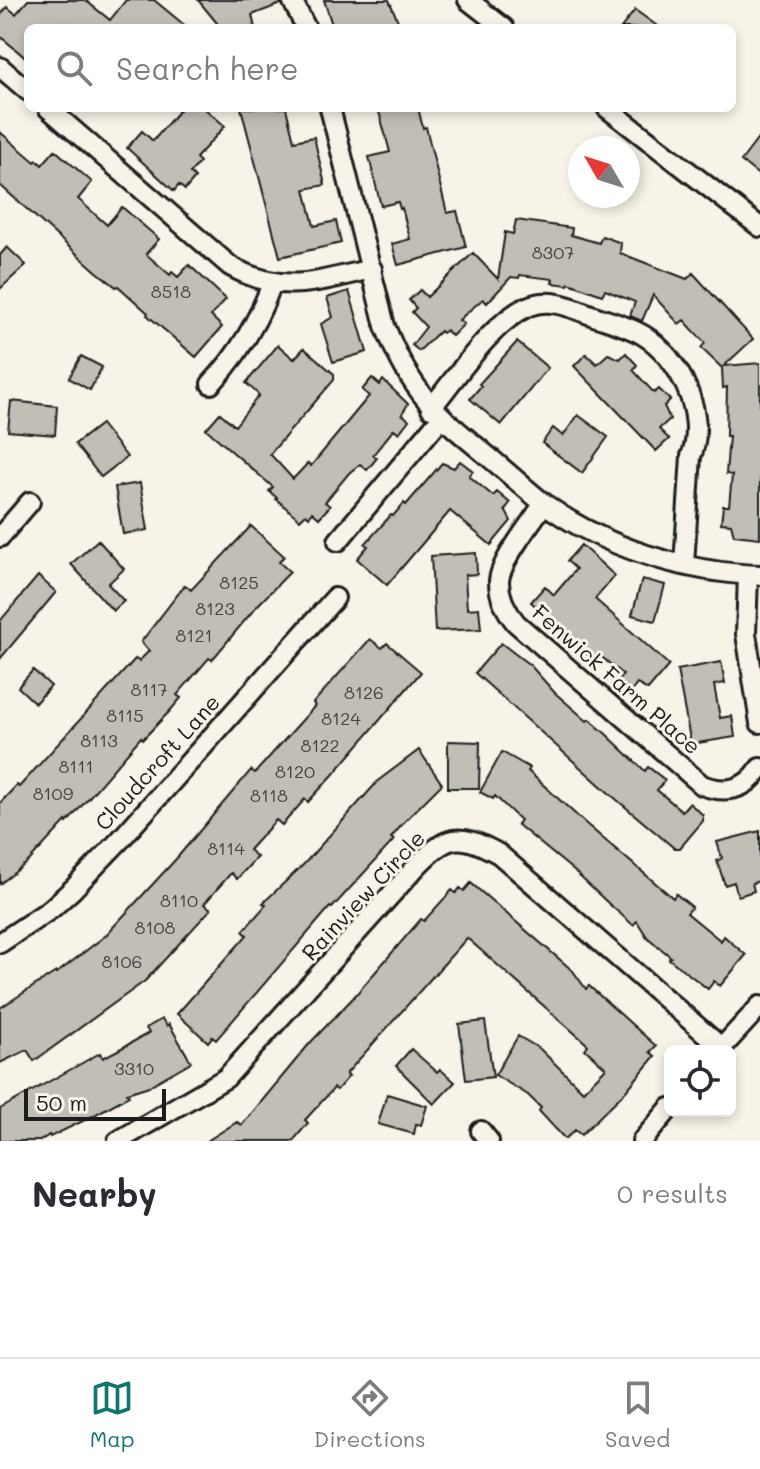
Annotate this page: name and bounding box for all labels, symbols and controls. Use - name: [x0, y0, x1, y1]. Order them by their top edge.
- search box: [24, 24, 736, 112]
- icon: search: [52, 46, 96, 90]
- text: Search here: [116, 48, 299, 88]
- north arrow: [568, 136, 640, 208]
- house number: 8307: [532, 240, 574, 264]
- house number: 8518: [151, 279, 191, 303]
- house number: 8125: [219, 570, 259, 594]
- house number: 8123: [195, 596, 235, 620]
- street label: Fenwick Farm Place: [527, 598, 707, 760]
- house number: 8121: [175, 623, 213, 647]
- house number: 8117: [131, 677, 168, 701]
- house number: 8126: [344, 680, 384, 704]
- street label: Cloudcroft Lane: [88, 688, 226, 836]
- house number: 8115: [106, 703, 144, 727]
- house number: 8124: [321, 706, 361, 730]
- house number: 8113: [80, 728, 118, 752]
- house number: 8122: [301, 733, 340, 757]
- house number: 8111: [58, 754, 94, 778]
- house number: 8120: [275, 759, 315, 783]
- house number: 8109: [33, 781, 74, 805]
- house number: 8118: [250, 783, 288, 807]
- street label: Rainview Circle: [295, 824, 431, 966]
- house number: 8114: [207, 836, 245, 860]
- house number: 8110: [160, 888, 198, 912]
- house number: 8108: [135, 915, 176, 939]
- house number: 8106: [102, 949, 142, 973]
- map controls: [664, 1045, 736, 1117]
- button: locate: [664, 1045, 736, 1117]
- house number: 3310: [114, 1056, 154, 1080]
- scale bar: [24, 1085, 166, 1121]
- text: 50 m: [36, 1088, 87, 1117]
- text: Nearby: [32, 1171, 157, 1216]
- text: 0 results: [617, 1176, 728, 1210]
- tab: Map: [90, 1376, 135, 1453]
- tab: Directions: [314, 1376, 426, 1453]
- tab: Saved: [605, 1376, 670, 1453]

